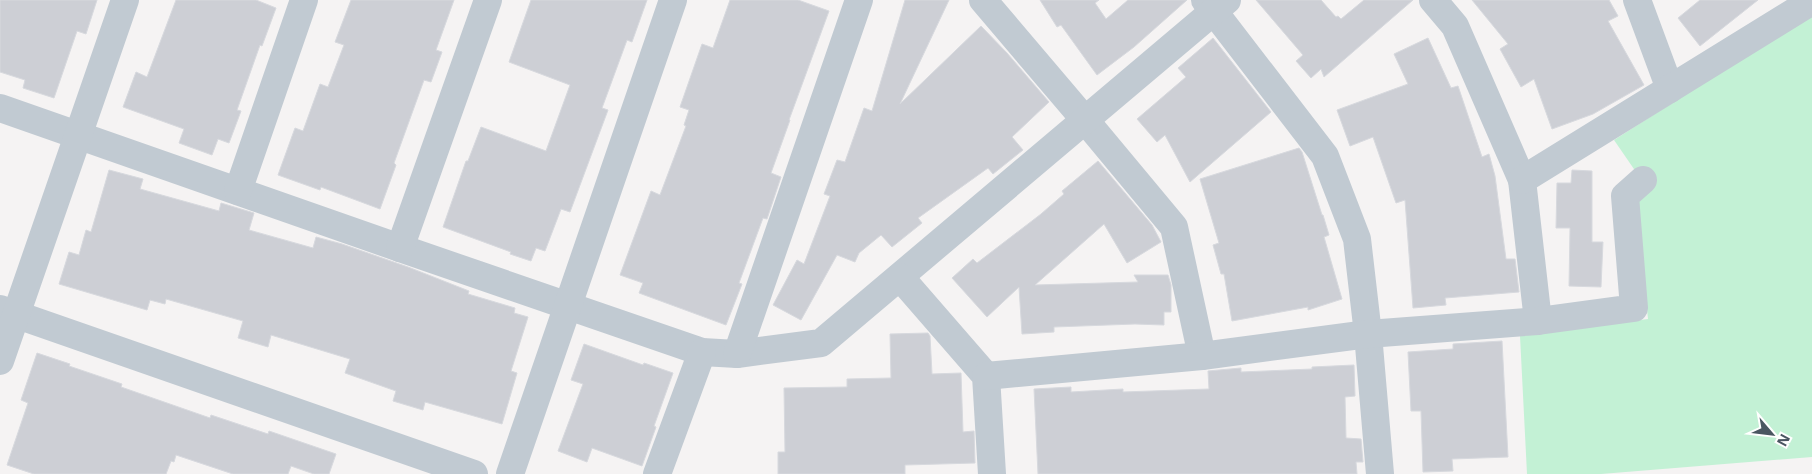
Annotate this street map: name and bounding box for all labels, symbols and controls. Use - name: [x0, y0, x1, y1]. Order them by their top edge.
- north arrow: [1747, 409, 1797, 459]
- text: N: [1773, 431, 1795, 450]

